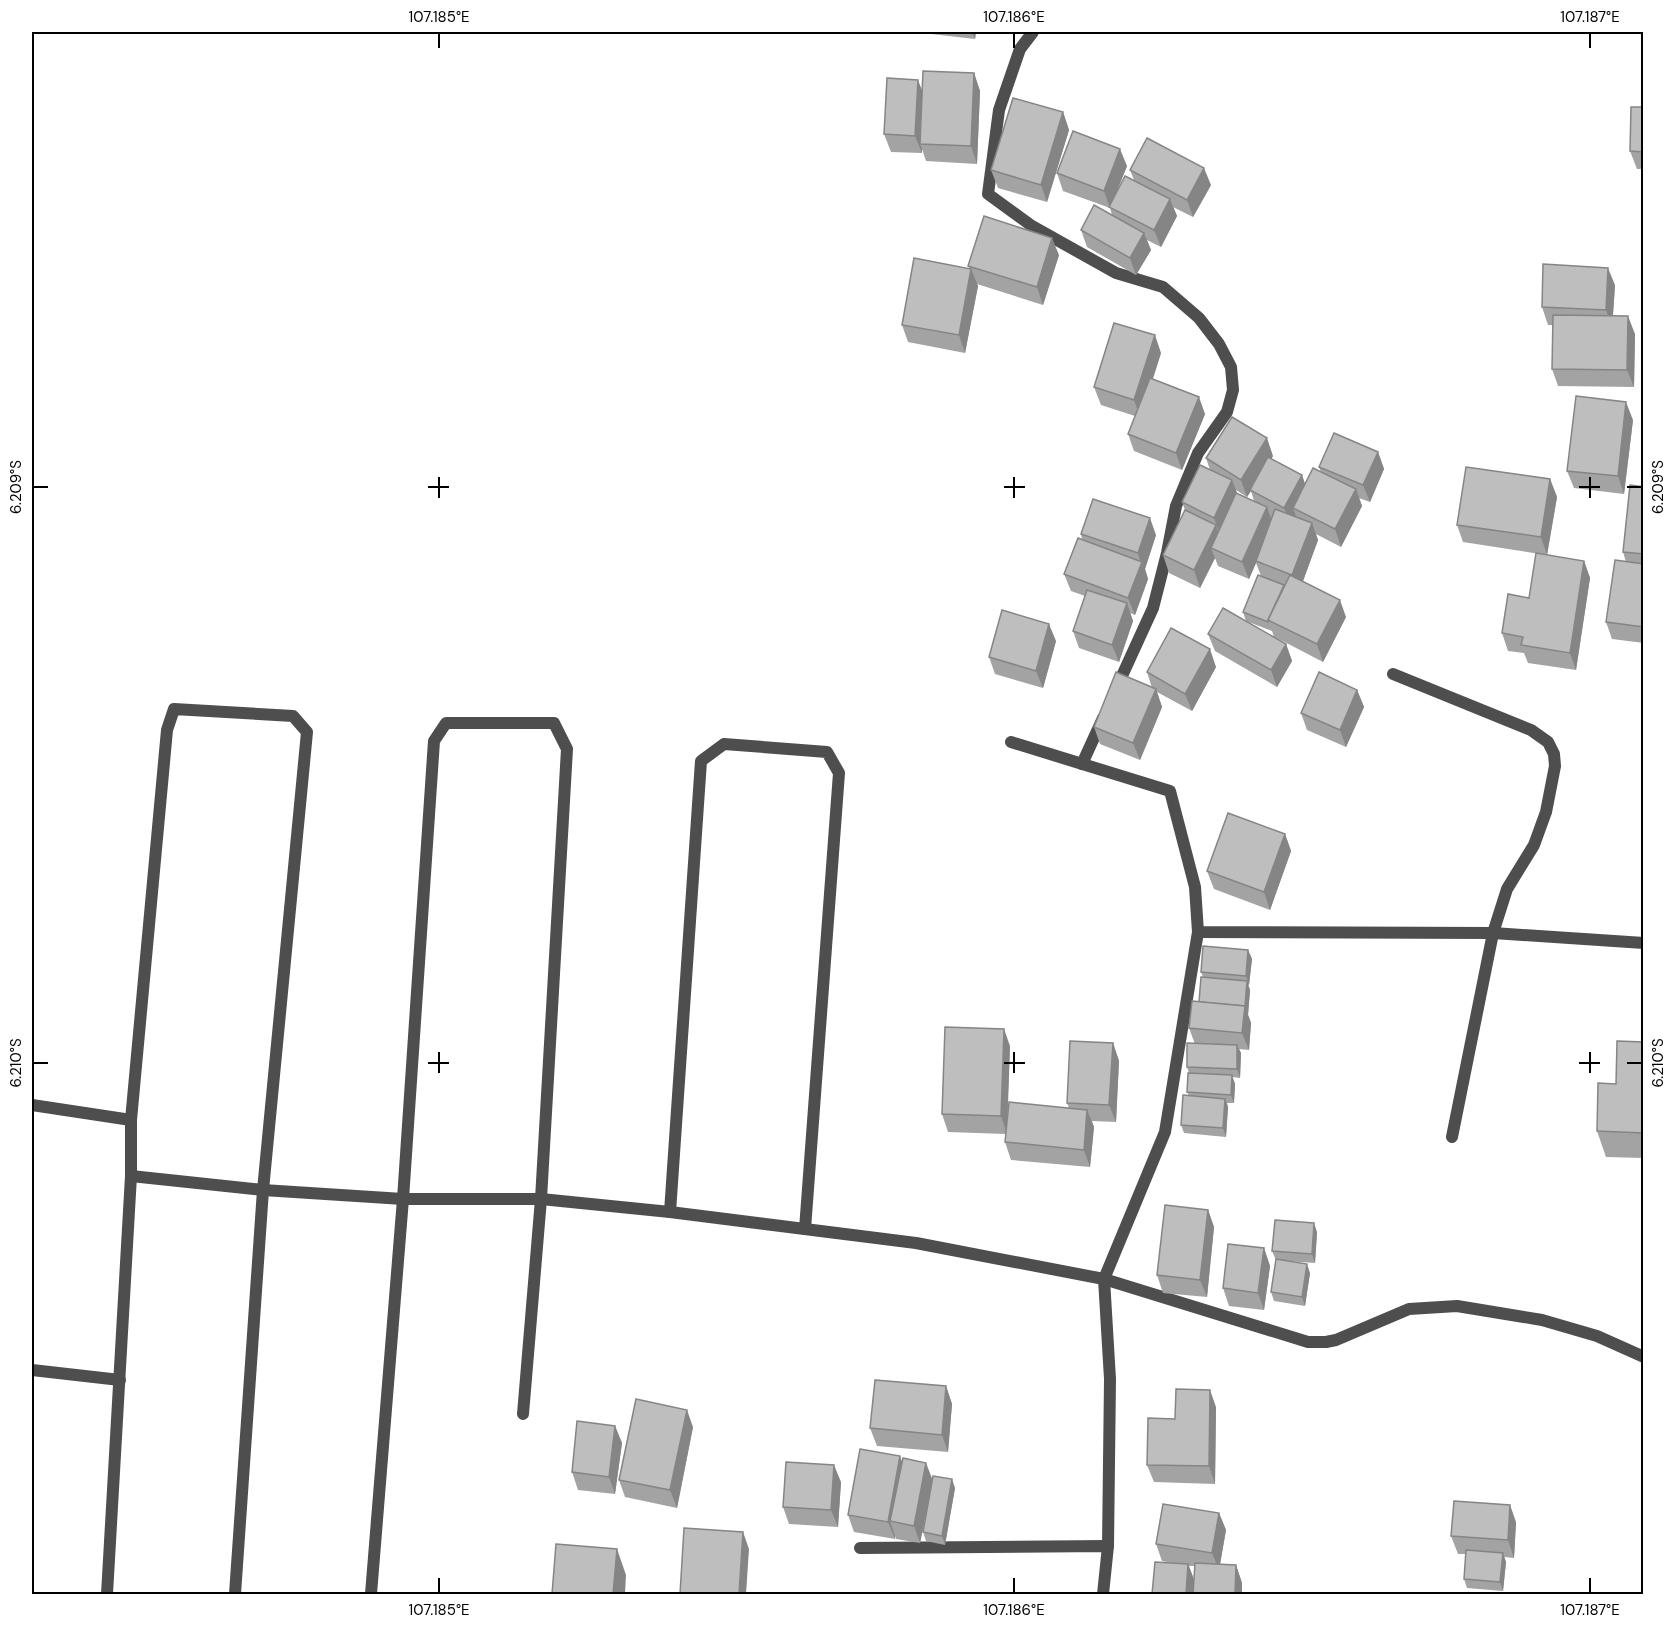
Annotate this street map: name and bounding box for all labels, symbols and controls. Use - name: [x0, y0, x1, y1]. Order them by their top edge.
- text: 107.185°E: [408, 7, 470, 27]
- text: 107.186°E: [983, 7, 1045, 27]
- text: 107.187°E: [1560, 7, 1620, 27]
- text: 6.209°S: [6, 460, 26, 514]
- text: 6.209°S: [1648, 460, 1668, 514]
- text: 6.210°S: [6, 1038, 26, 1088]
- text: 6.210°S: [1648, 1038, 1668, 1088]
- text: 107.185°E: [408, 1600, 470, 1620]
- text: 107.186°E: [983, 1600, 1045, 1620]
- text: 107.187°E: [1560, 1600, 1620, 1620]

